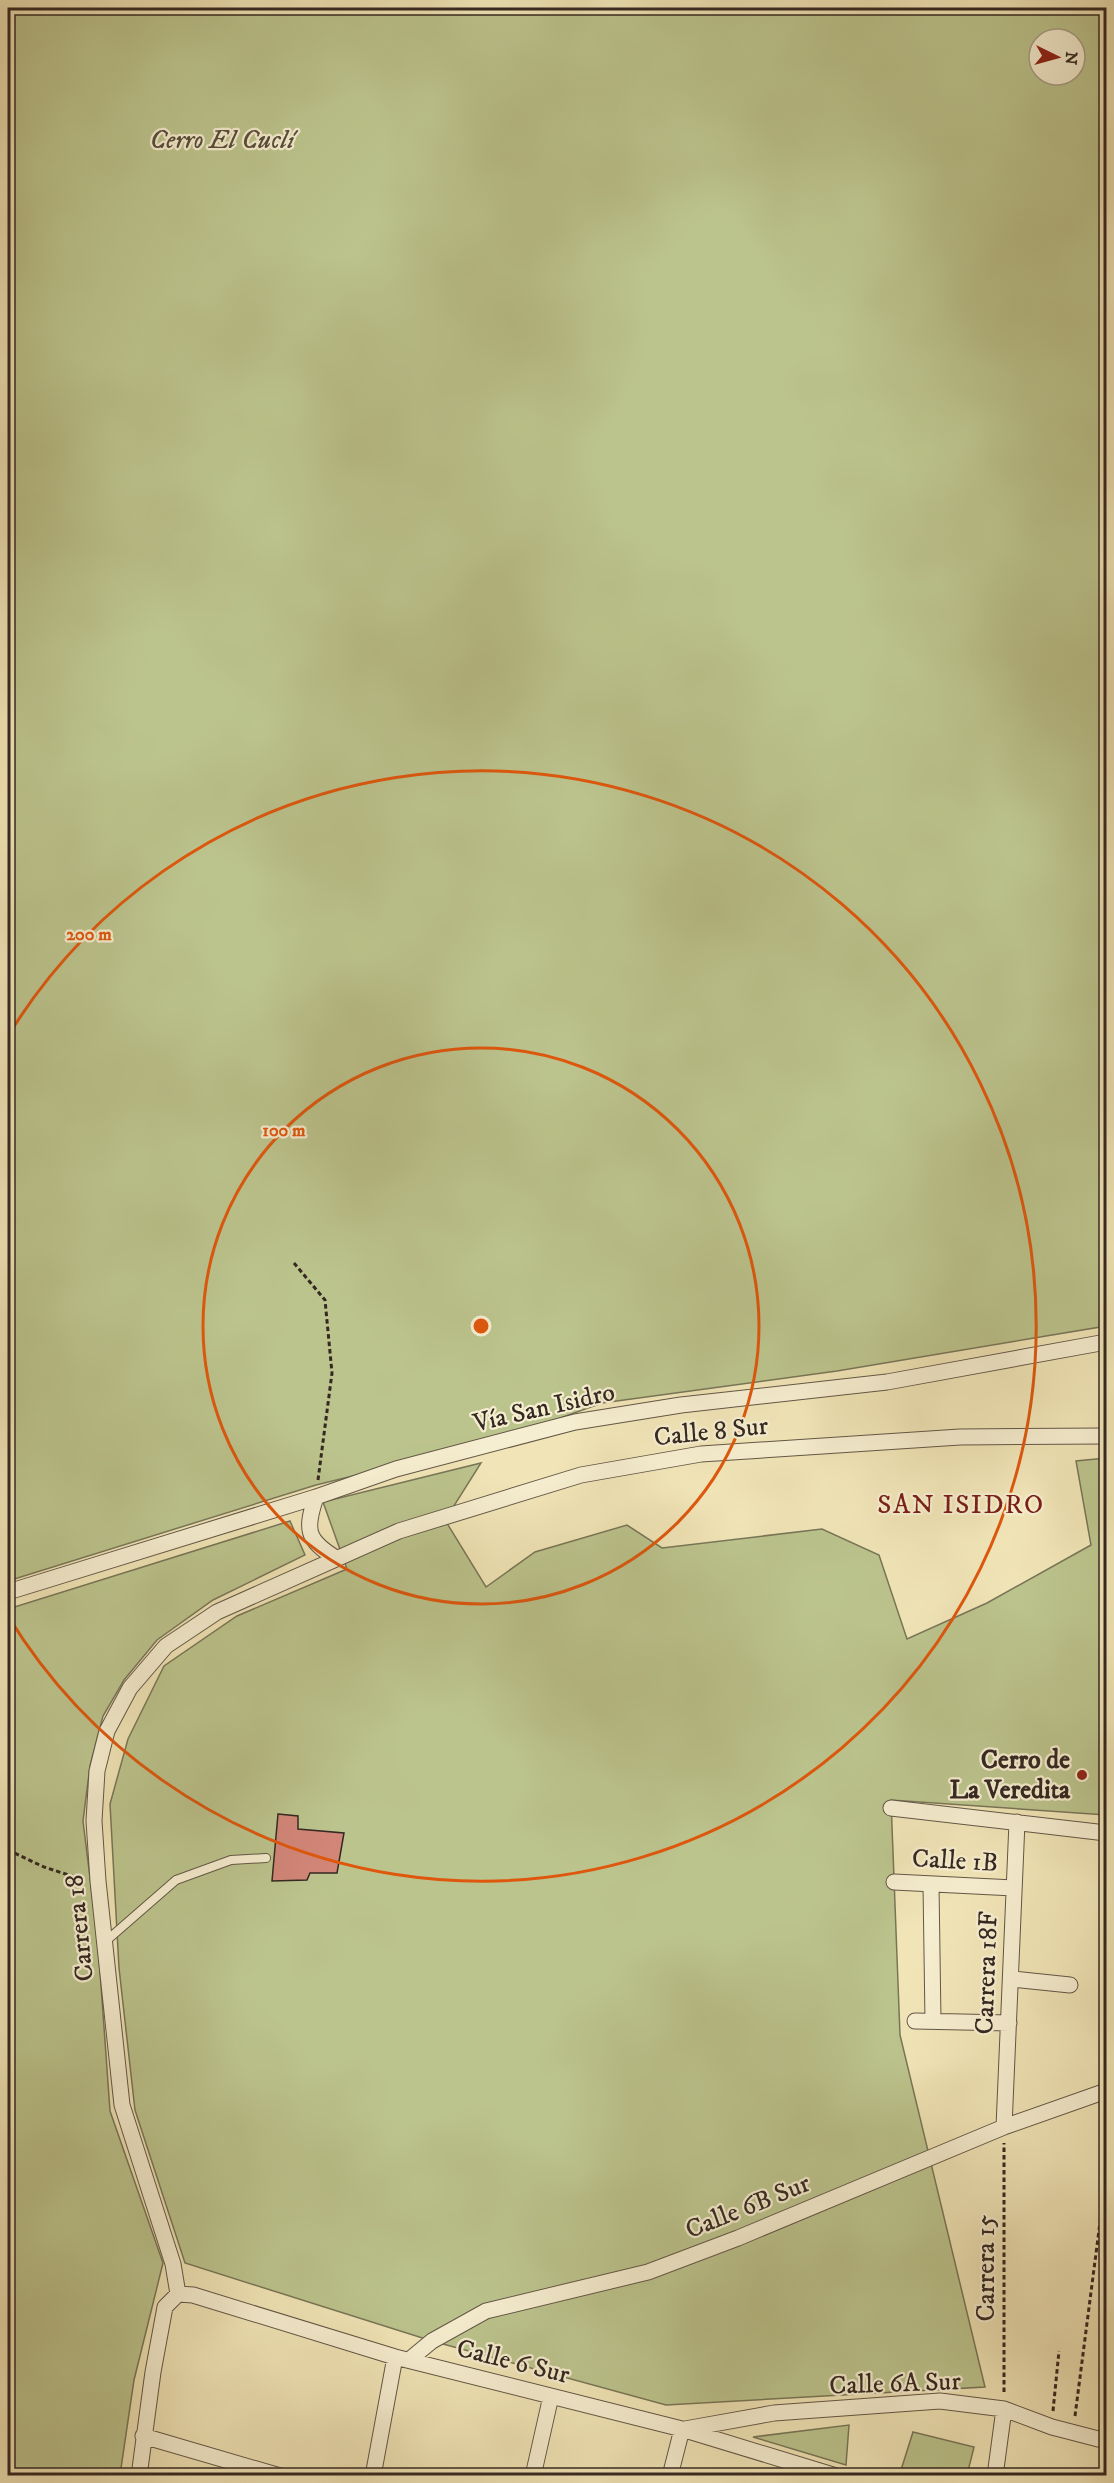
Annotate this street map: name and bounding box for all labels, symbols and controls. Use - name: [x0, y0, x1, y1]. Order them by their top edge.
- north arrow: [1027, 27, 1087, 87]
- text: N: [1060, 51, 1081, 66]
- park label: Cerro El Cuclí: [150, 124, 298, 157]
- text: 200 m: [66, 924, 112, 946]
- text: 100 m: [262, 1120, 306, 1142]
- centre of rings: [471, 1316, 491, 1336]
- street label: Vía San Isidro: [469, 1376, 618, 1441]
- street label: Calle 8 Sur: [652, 1410, 770, 1454]
- district label: SAN ISIDRO: [877, 1488, 1045, 1522]
- place label: Cerro de La Veredita: [949, 1744, 1071, 1807]
- marker: Cerro de La Veredita: [1075, 1768, 1089, 1782]
- street label: Calle 1B: [911, 1842, 999, 1880]
- street label: Carrera 18: [58, 1873, 102, 1983]
- street label: Carrera 18F: [968, 1911, 1006, 2035]
- street label: Calle 6B Sur: [681, 2167, 816, 2247]
- street label: Carrera 15: [970, 2214, 1003, 2322]
- street label: Calle 6 Sur: [453, 2332, 573, 2392]
- street label: Calle 6A Sur: [829, 2365, 962, 2403]

